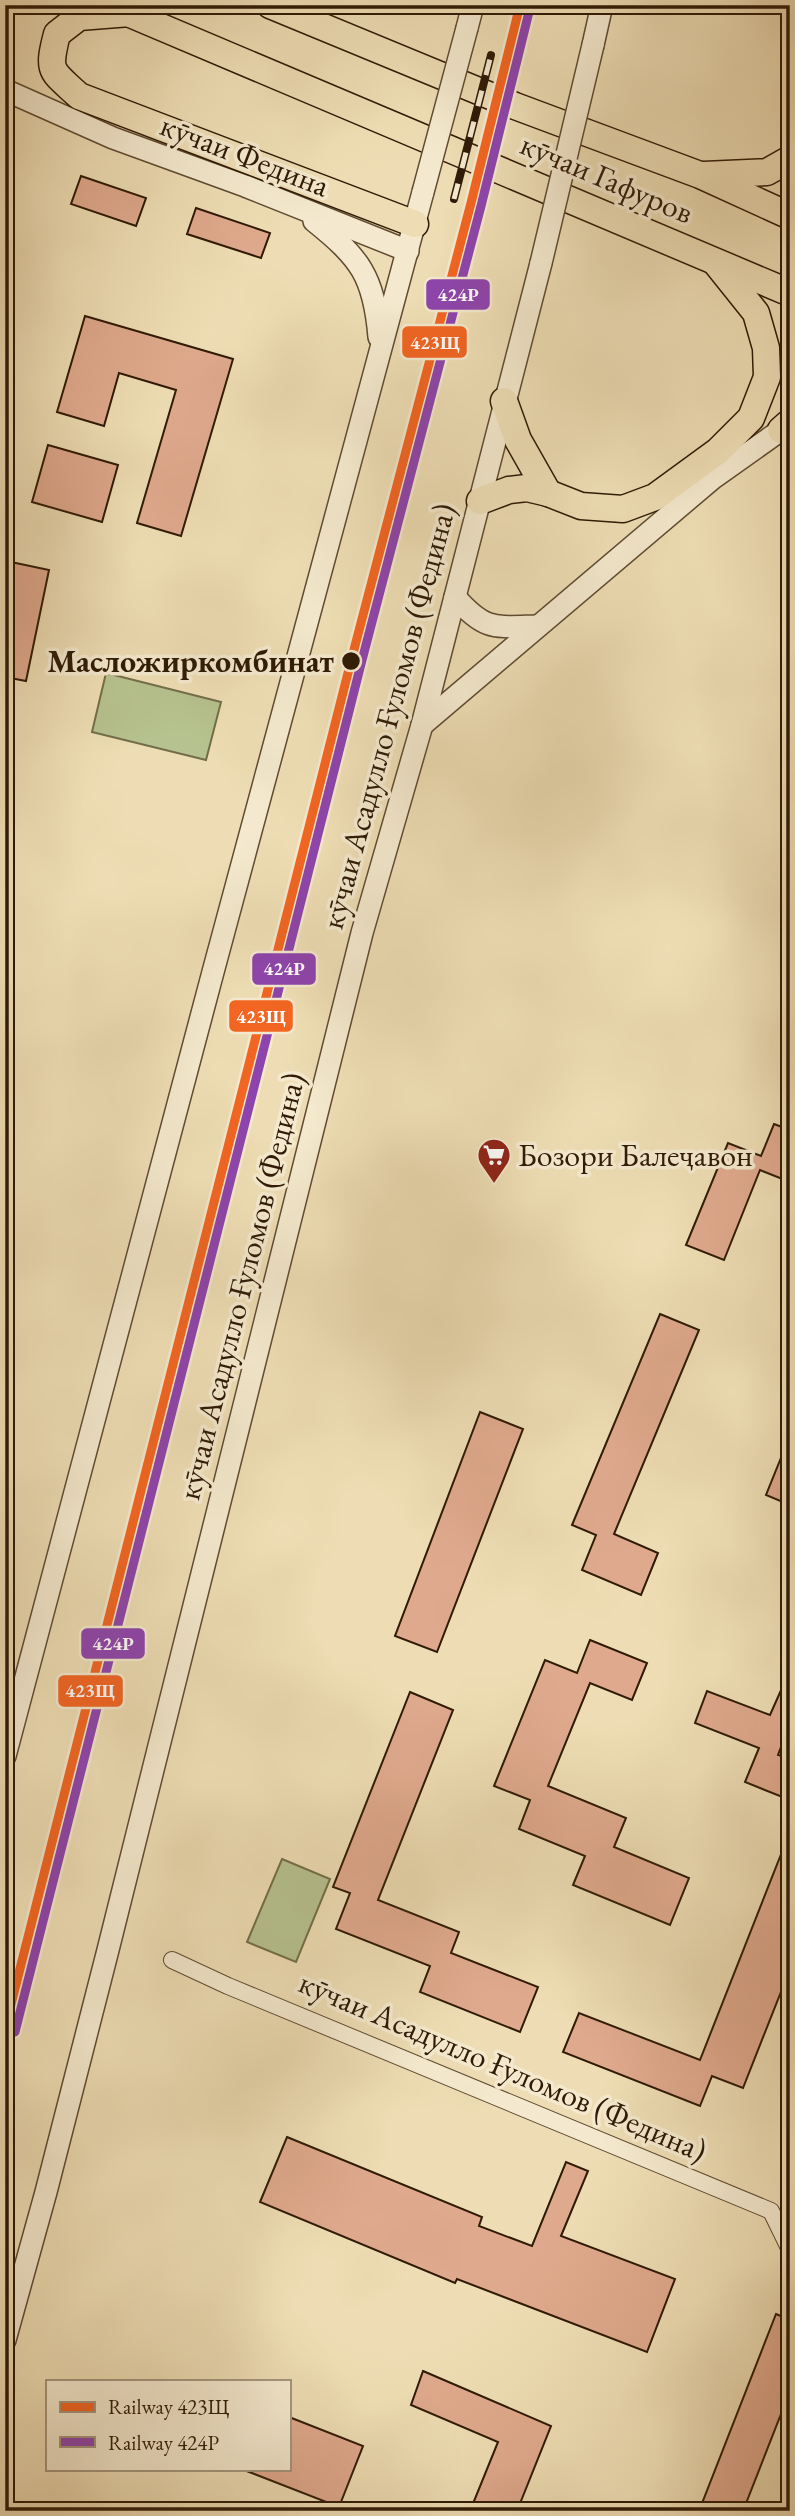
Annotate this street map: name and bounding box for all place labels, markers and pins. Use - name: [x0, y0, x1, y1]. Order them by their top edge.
- place label: Масложиркомбинат: [47, 640, 335, 682]
- marker: Масложиркомбинат: [340, 650, 362, 672]
- place label: Бозори Балеҷавон: [518, 1134, 753, 1176]
- supermarket icon: Бозори Балеҷавон: [475, 1136, 513, 1185]

